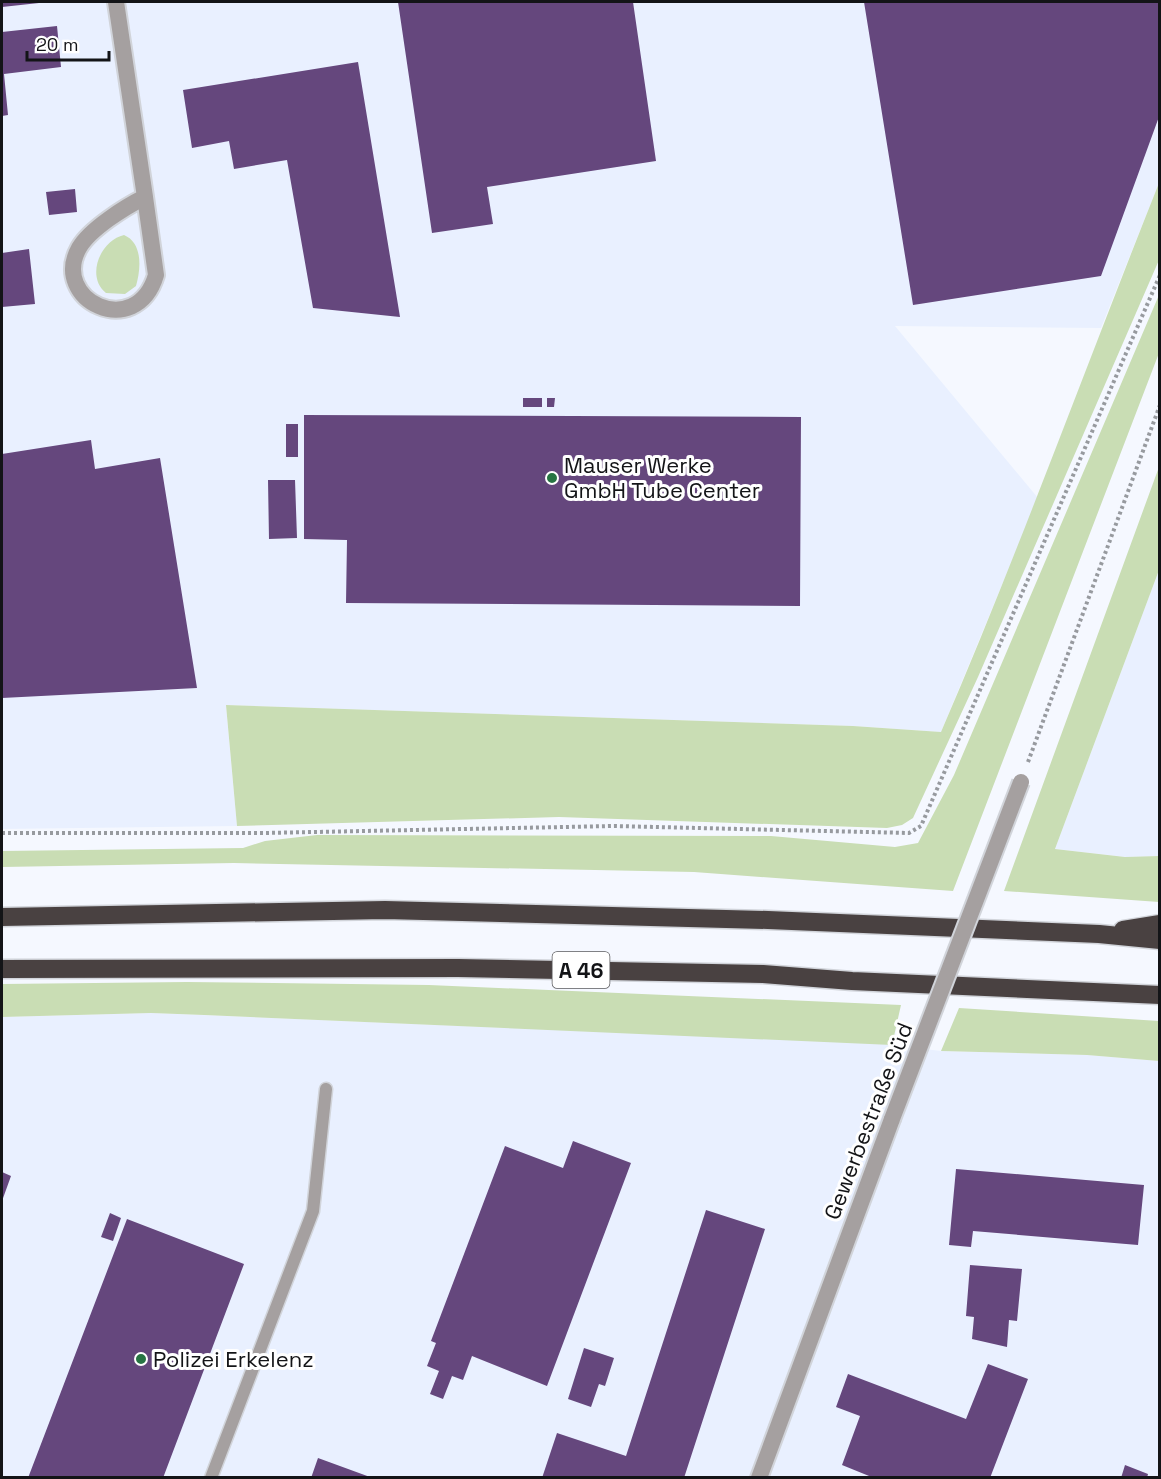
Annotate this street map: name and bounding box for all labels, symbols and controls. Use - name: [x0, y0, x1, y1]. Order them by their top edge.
- scale bar: [27, 24, 110, 62]
- text: 20 m: [36, 33, 79, 56]
- place label: Mauser Werke GmbH Tube Center: [564, 451, 760, 504]
- marker: Mauser Werke GmbH Tube Center: [545, 471, 559, 485]
- road number: A 46: [552, 952, 610, 988]
- street label: Gewerbestraße Süd: [818, 1018, 918, 1224]
- place label: Polizei Erkelenz: [153, 1345, 314, 1373]
- marker: Polizei Erkelenz: [134, 1352, 148, 1366]

